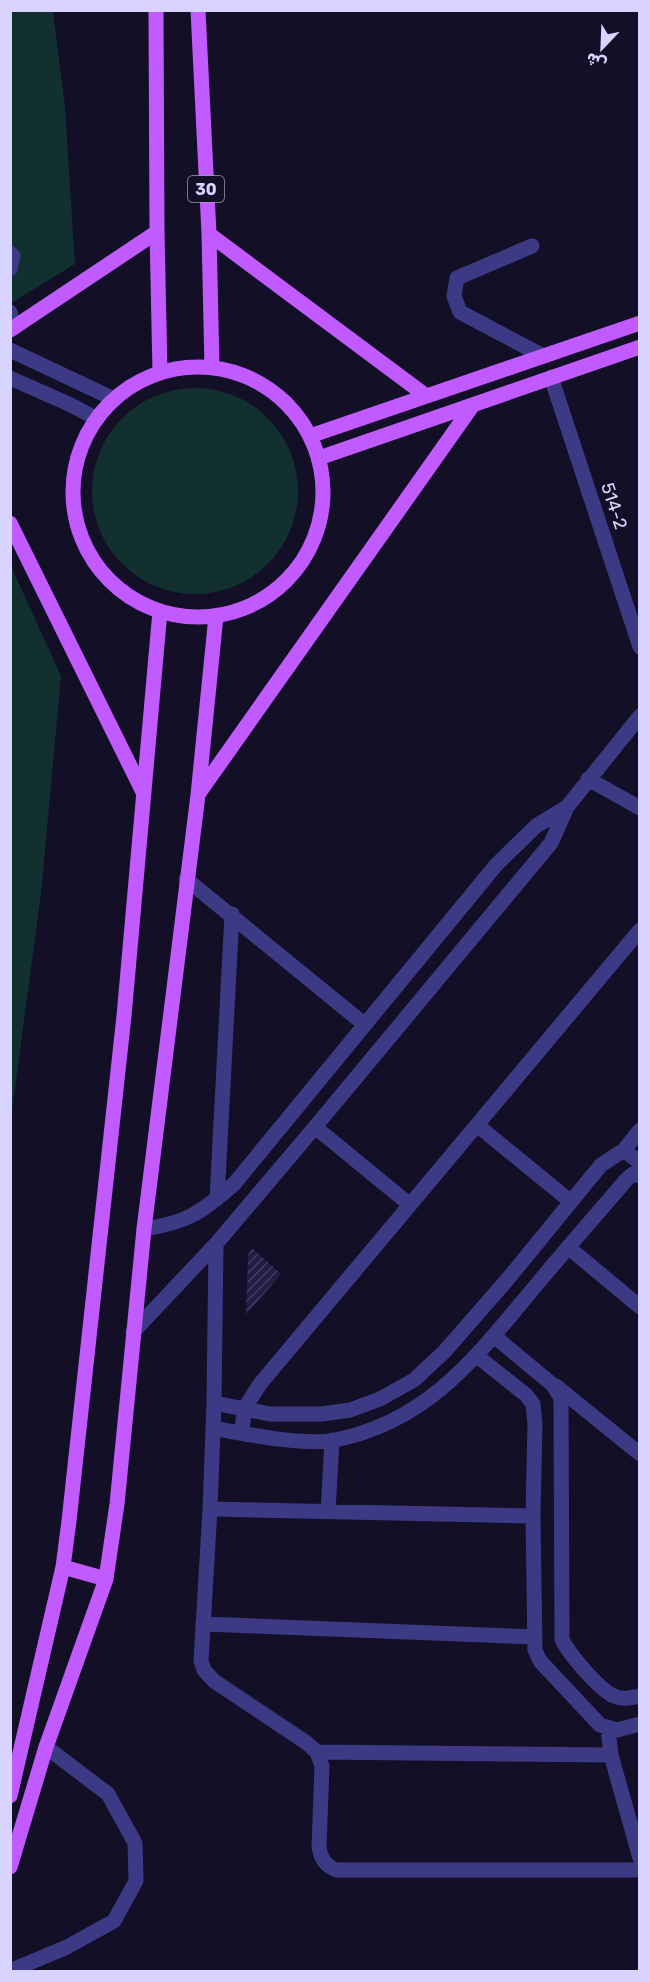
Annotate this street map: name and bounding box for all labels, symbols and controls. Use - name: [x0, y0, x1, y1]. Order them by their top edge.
- north arrow: [572, 18, 632, 78]
- text: ش: [583, 49, 609, 74]
- road number: 30: [188, 176, 224, 202]
- street label: 514-2: [596, 480, 632, 532]

